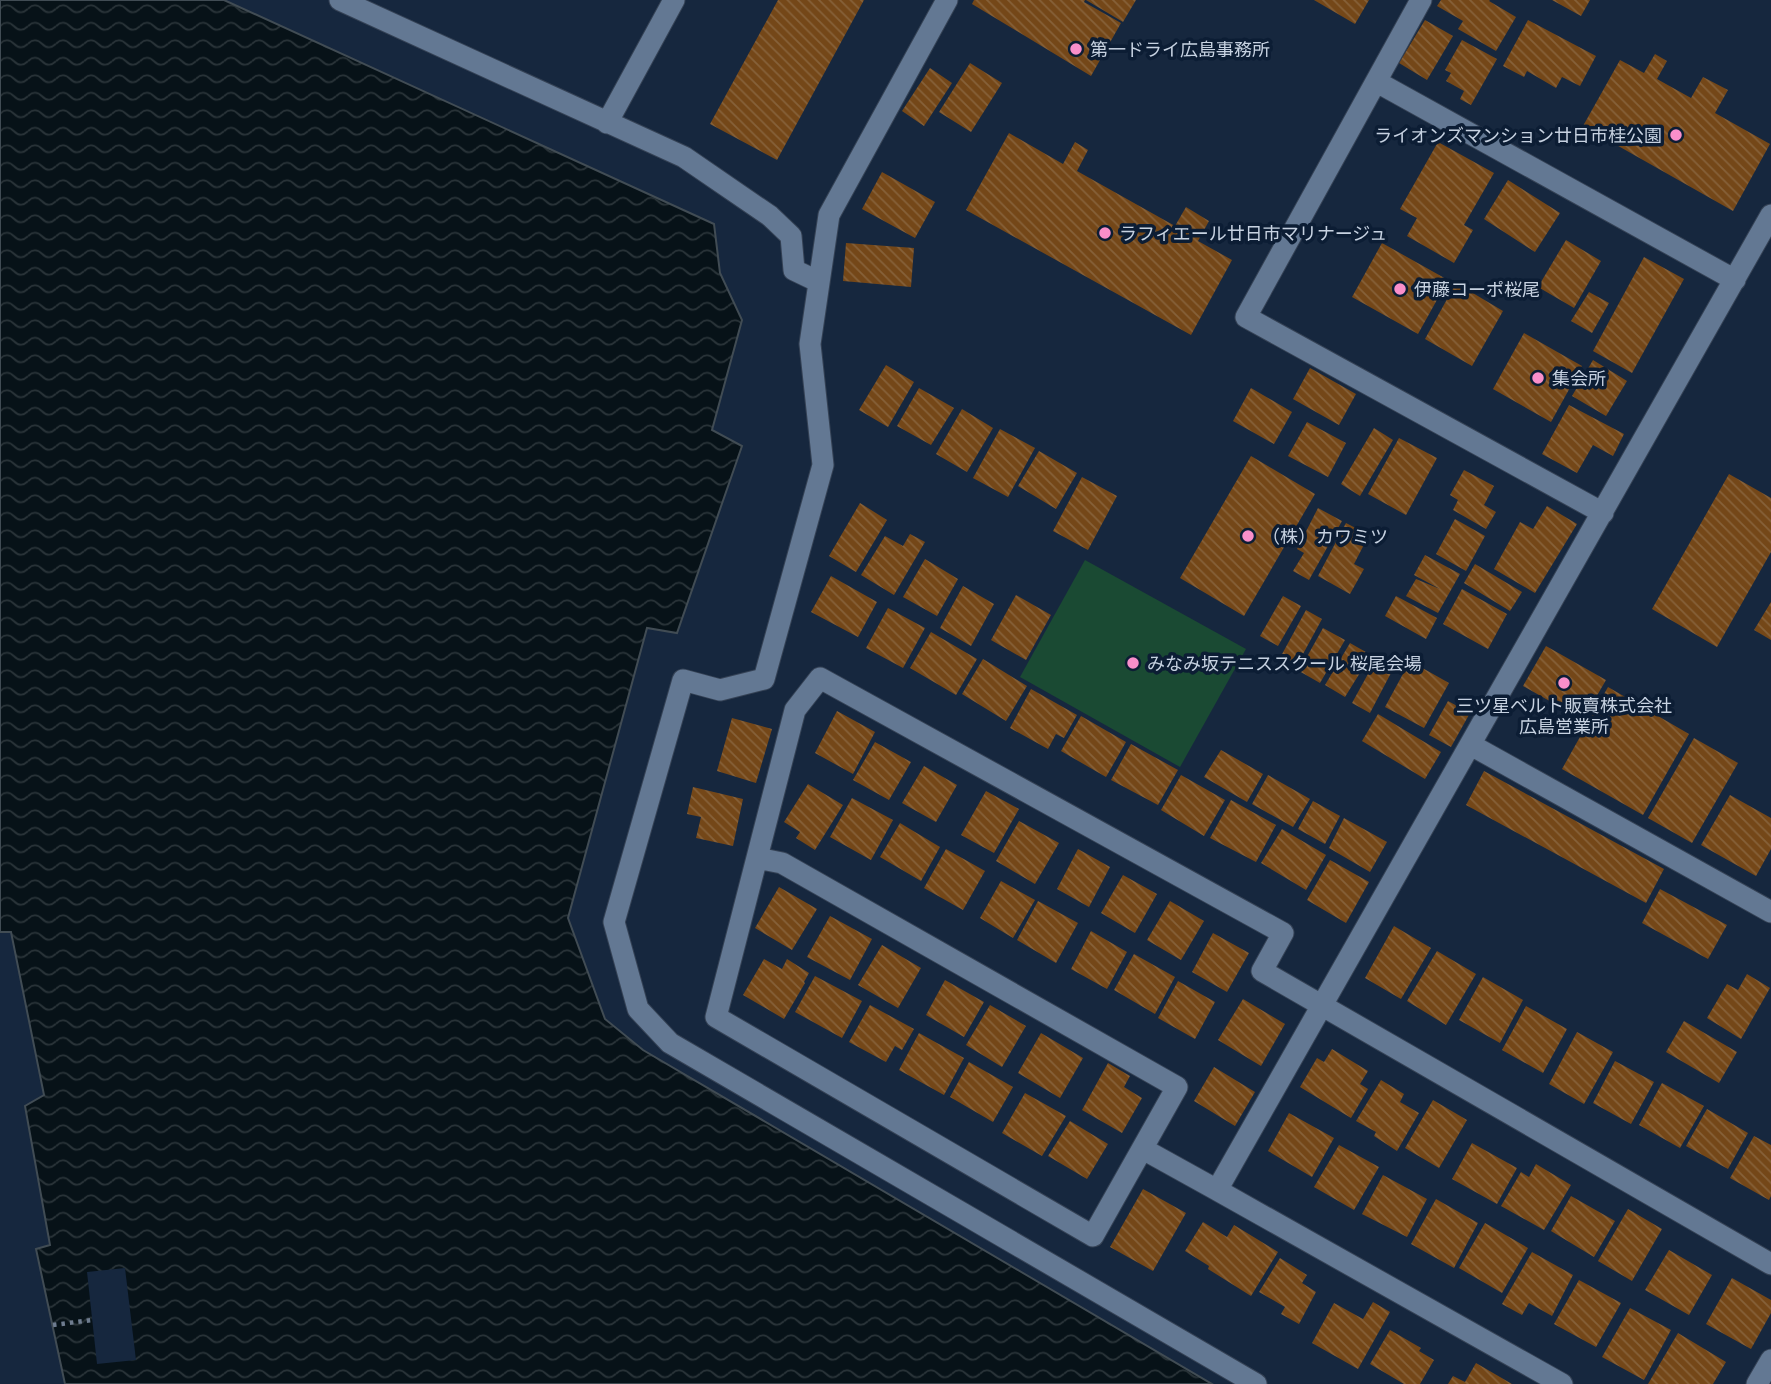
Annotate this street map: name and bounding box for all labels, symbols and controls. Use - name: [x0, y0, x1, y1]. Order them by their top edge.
- place label: 第一ドライ広島事務所: [1090, 37, 1270, 62]
- marker: 第一ドライ広島事務所: [1068, 41, 1084, 57]
- place label: ライオンズマンション廿日市桂公園: [1374, 123, 1662, 148]
- marker: ライオンズマンション廿日市桂公園: [1668, 127, 1684, 143]
- place label: ラフィエール廿日市マリナージュ: [1119, 221, 1387, 246]
- marker: ラフィエール廿日市マリナージュ: [1097, 225, 1113, 241]
- place label: 伊藤コーポ桜尾: [1414, 277, 1540, 302]
- marker: 伊藤コーポ桜尾: [1392, 281, 1408, 297]
- place label: 集会所: [1552, 366, 1606, 391]
- marker: 集会所: [1530, 370, 1546, 386]
- place label: （株）カワミツ: [1262, 524, 1388, 549]
- marker: （株）カワミツ: [1240, 528, 1256, 544]
- place label: みなみ坂テニススクール 桜尾会場: [1147, 651, 1422, 676]
- marker: みなみ坂テニススクール 桜尾会場: [1125, 655, 1141, 671]
- marker: 三ツ星ベルト販賣株式会社 広島営業所: [1556, 675, 1572, 691]
- place label: 三ツ星ベルト販賣株式会社 広島営業所: [1456, 693, 1672, 739]

